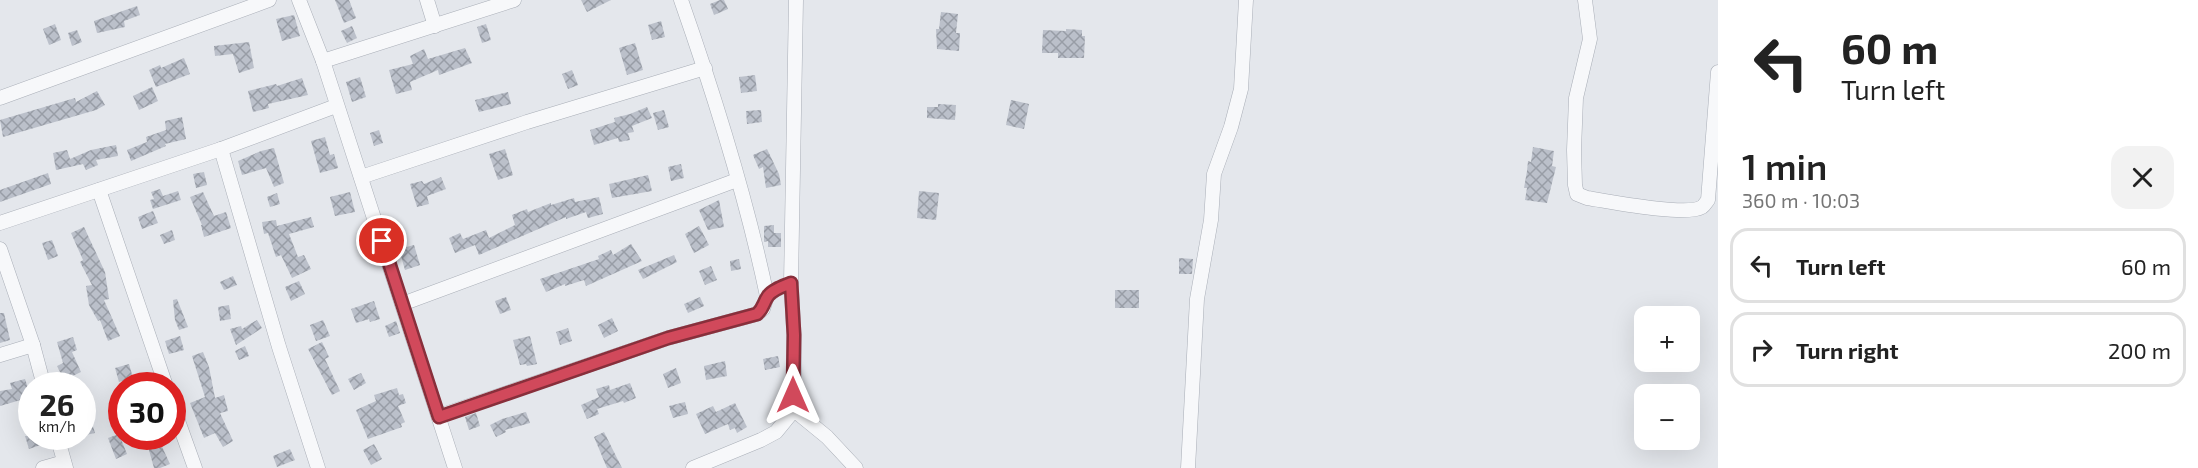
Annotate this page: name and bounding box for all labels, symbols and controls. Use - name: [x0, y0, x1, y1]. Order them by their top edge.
- text: 60 m: [1841, 22, 1938, 72]
- icon: left: [1742, 24, 1820, 102]
- text: Turn left: [1841, 73, 1945, 105]
- text: 1 min: [1742, 144, 1827, 187]
- button: close: [2111, 146, 2174, 209]
- text: 360 m · 10:03: [1742, 188, 1860, 212]
- pin: [356, 215, 407, 266]
- icon: arrive: [365, 224, 398, 257]
- icon: left: [1745, 249, 1778, 282]
- text: Turn left: [1796, 253, 1885, 279]
- text: 60 m: [2121, 253, 2171, 279]
- map controls: [1634, 306, 1700, 450]
- button: +: [1634, 306, 1700, 372]
- icon: right: [1745, 333, 1778, 366]
- text: Turn right: [1796, 337, 1898, 363]
- text: 200 m: [2108, 337, 2171, 363]
- position arrow: [761, 363, 825, 427]
- speed limit sign: 30: [108, 372, 186, 450]
- button: −: [1634, 384, 1700, 450]
- text: 26: [39, 386, 75, 422]
- text: km/h: [38, 417, 76, 435]

